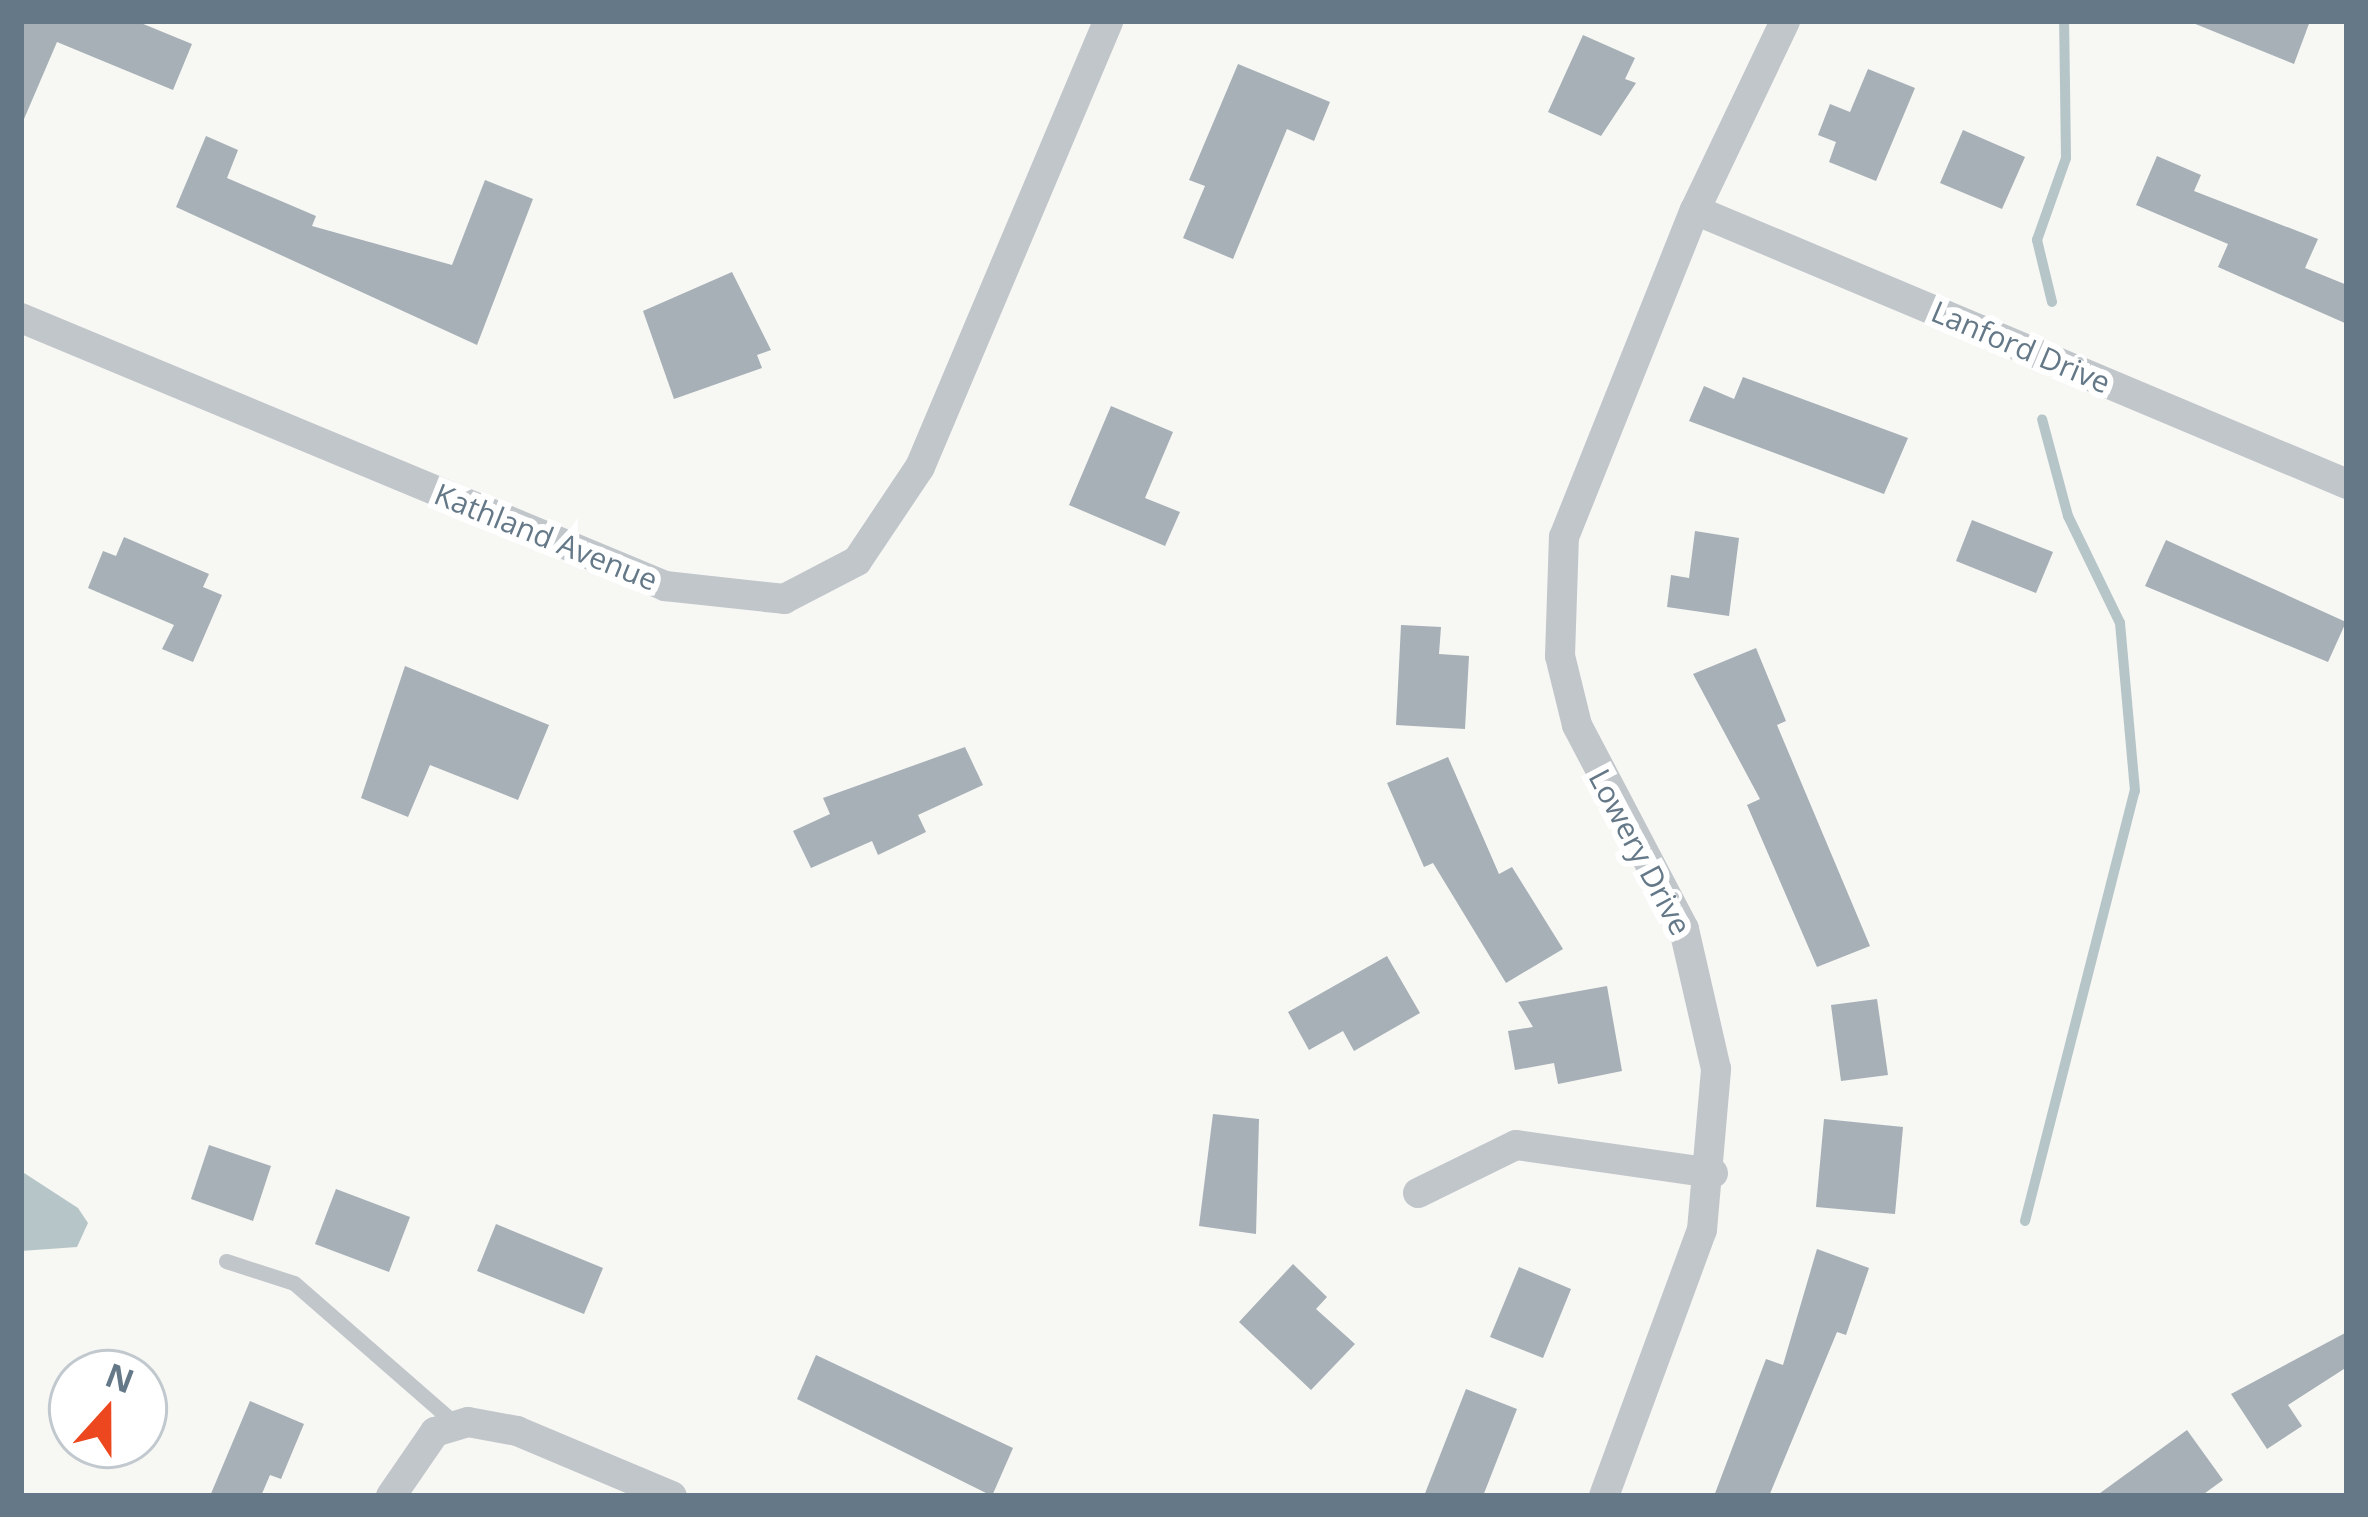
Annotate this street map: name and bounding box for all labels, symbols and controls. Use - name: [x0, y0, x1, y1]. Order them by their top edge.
- street label: Lanford Drive: [1926, 293, 2116, 401]
- street label: Kathland Avenue: [429, 476, 663, 598]
- street label: Lowery Drive: [1581, 763, 1699, 941]
- north arrow: [48, 1349, 168, 1469]
- text: N: [99, 1352, 141, 1404]

